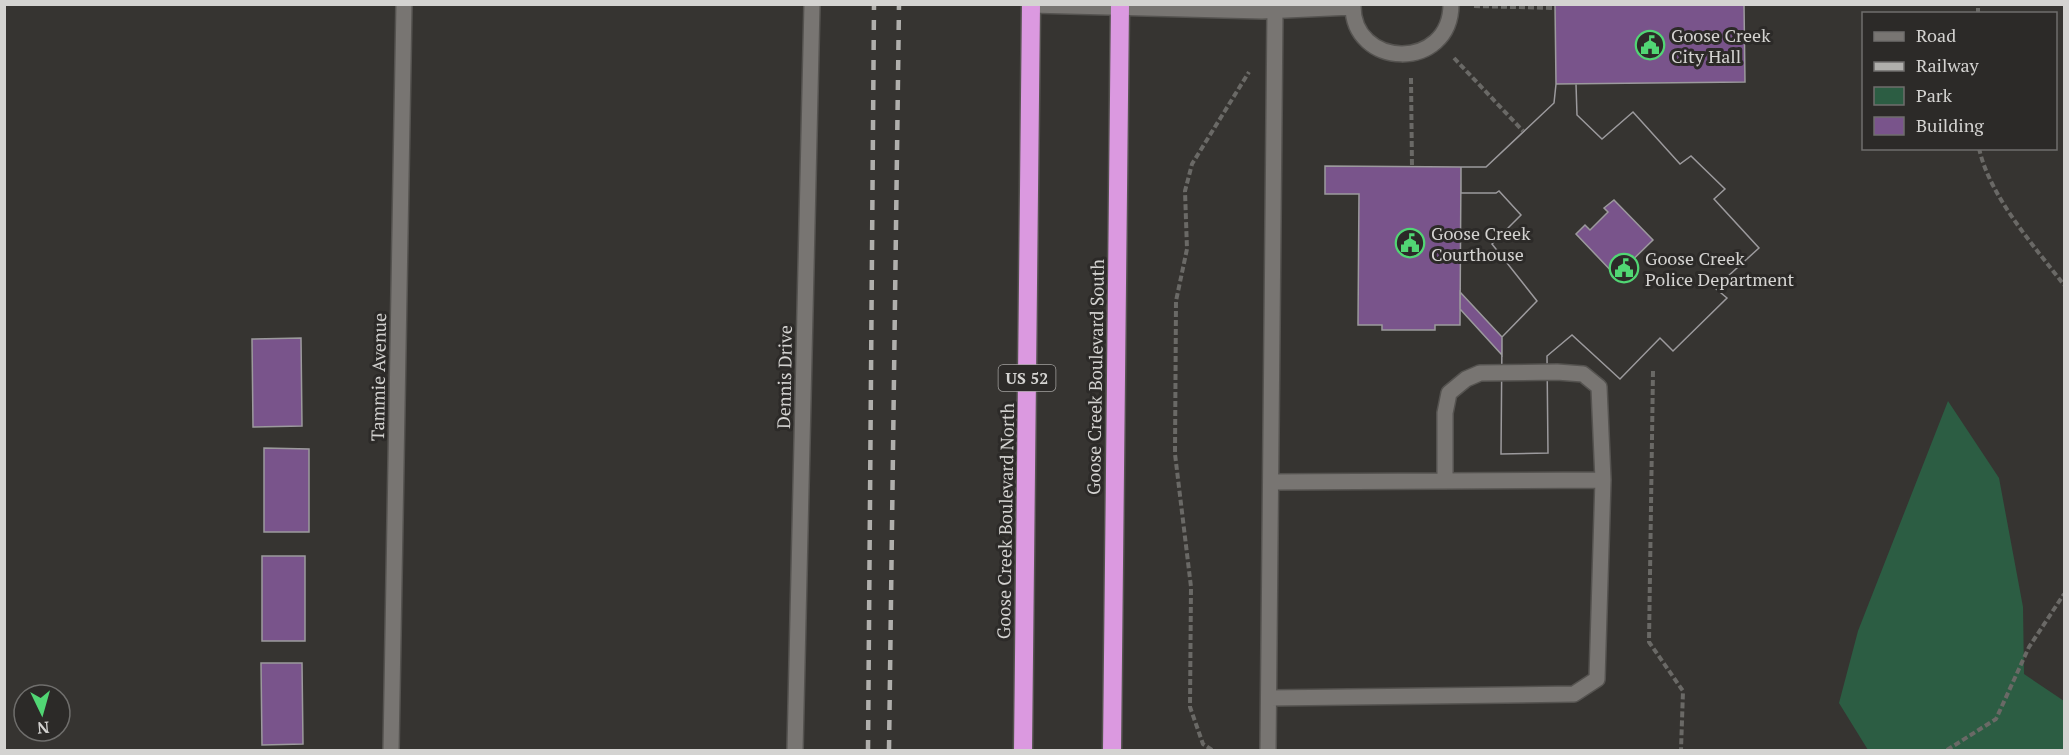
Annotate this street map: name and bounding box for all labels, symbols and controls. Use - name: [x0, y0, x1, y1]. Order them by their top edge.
- legend: [1862, 12, 2057, 150]
- place label: Goose Creek City Hall: [1671, 23, 1771, 68]
- text: Road: [1916, 23, 1956, 47]
- public building icon: Goose Creek City Hall: [1634, 29, 1666, 61]
- text: Railway: [1916, 53, 1980, 77]
- text: Park: [1916, 83, 1953, 107]
- text: Building: [1916, 113, 1984, 137]
- place label: Goose Creek Courthouse: [1431, 221, 1531, 266]
- public building icon: Goose Creek Courthouse: [1394, 227, 1426, 259]
- place label: Goose Creek Police Department: [1645, 246, 1794, 291]
- public building icon: Goose Creek Police Department: [1608, 252, 1640, 284]
- street label: Goose Creek Boulevard South: [1081, 258, 1109, 495]
- street label: Tammie Avenue: [365, 313, 391, 441]
- street label: Dennis Drive: [771, 325, 797, 429]
- road number: US 52: [998, 365, 1056, 391]
- street label: Goose Creek Boulevard North: [991, 402, 1019, 639]
- north arrow: [12, 683, 72, 743]
- text: N: [36, 716, 50, 739]

